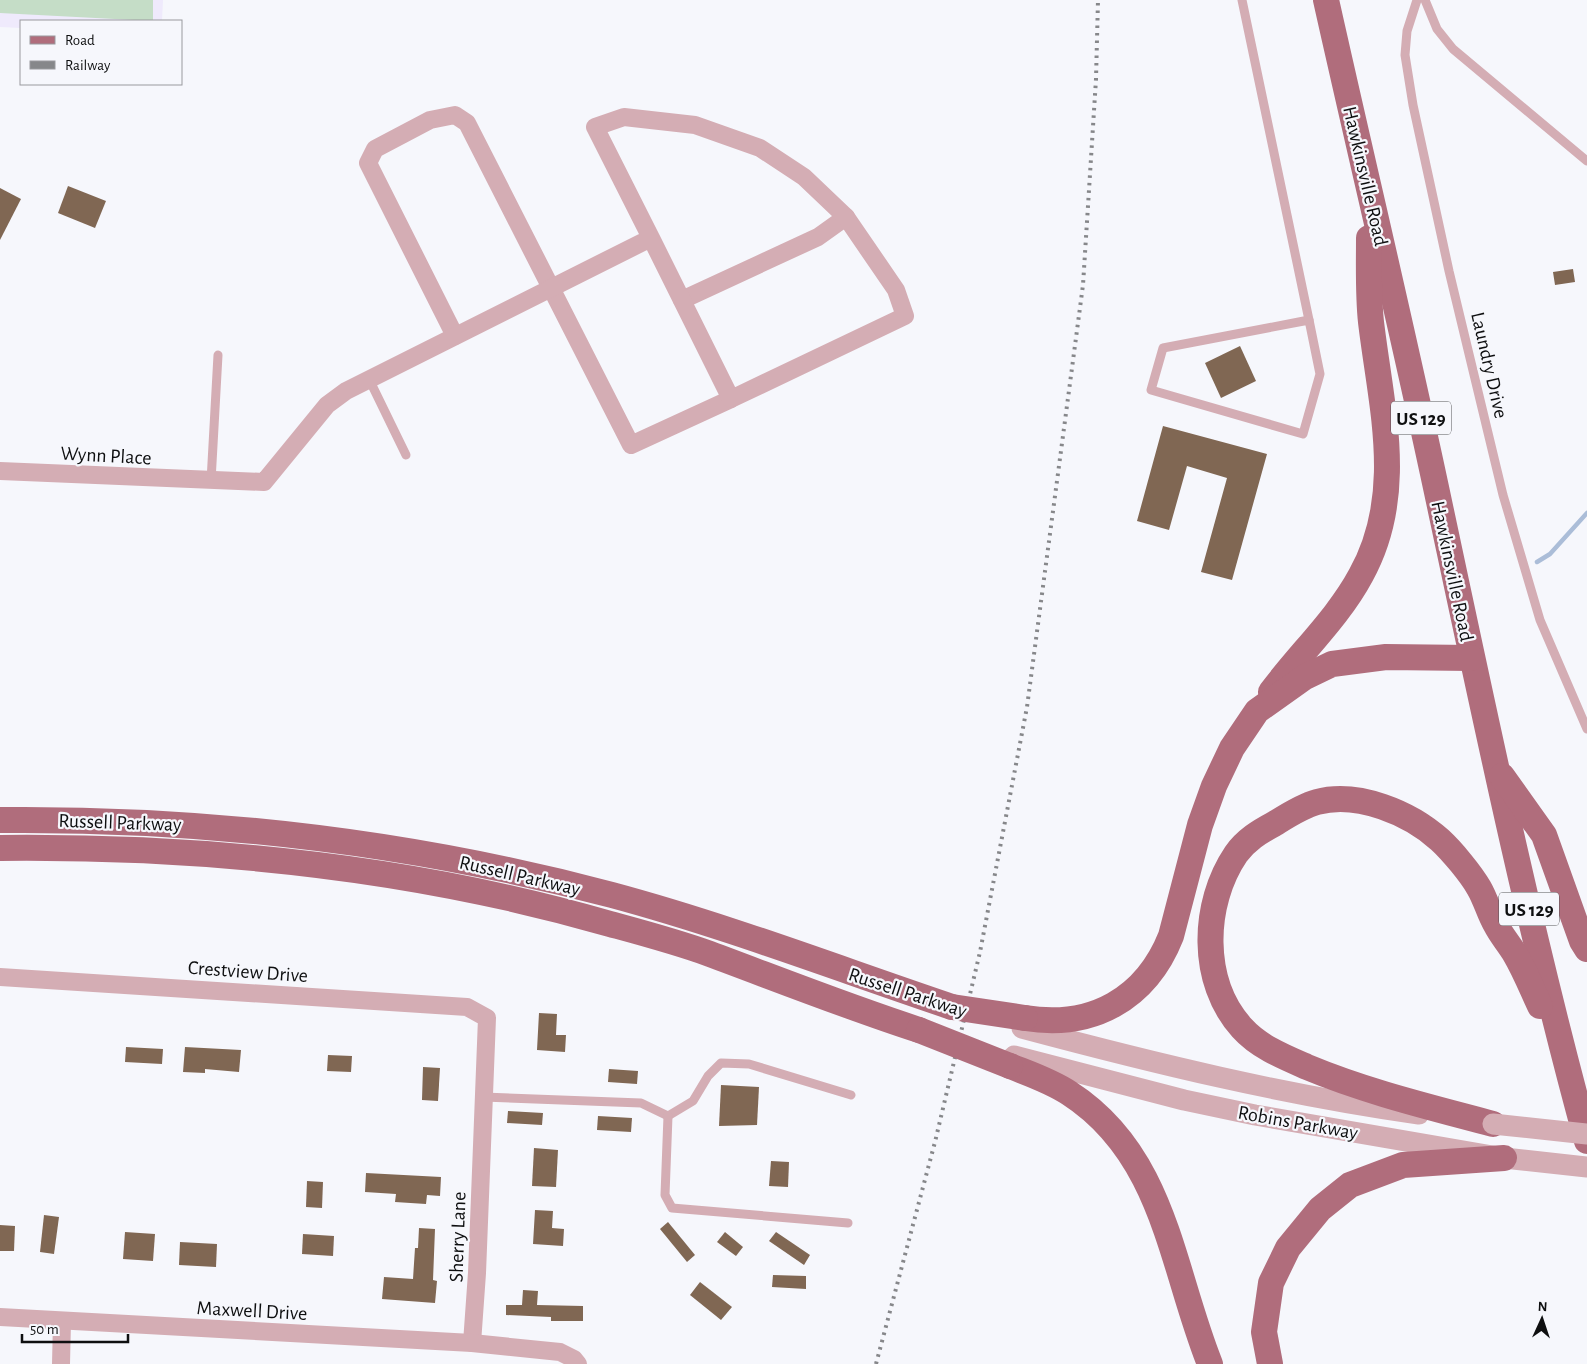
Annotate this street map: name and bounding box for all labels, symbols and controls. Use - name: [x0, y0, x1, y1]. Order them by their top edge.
- legend: [20, 20, 182, 85]
- text: Road: [65, 33, 95, 48]
- text: Railway: [65, 58, 111, 73]
- street label: Hawkinsville Road: [1339, 104, 1391, 248]
- street label: Laundry Drive: [1467, 310, 1511, 420]
- road number: US 129: [1391, 402, 1451, 434]
- street label: Wynn Place: [60, 444, 152, 468]
- street label: Hawkinsville Road: [1427, 499, 1477, 643]
- street label: Russell Parkway: [58, 811, 182, 835]
- street label: Russell Parkway: [457, 852, 583, 900]
- road number: US 129: [1499, 892, 1559, 926]
- street label: Crestview Drive: [187, 958, 309, 986]
- street label: Russell Parkway: [846, 964, 970, 1022]
- street label: Robins Parkway: [1236, 1103, 1360, 1143]
- street label: Sherry Lane: [446, 1191, 470, 1283]
- north arrow: [1517, 1294, 1567, 1344]
- street label: Maxwell Drive: [196, 1298, 308, 1324]
- text: N: [1537, 1300, 1548, 1314]
- scale bar: [22, 1312, 129, 1344]
- text: 50 m: [30, 1322, 59, 1337]

